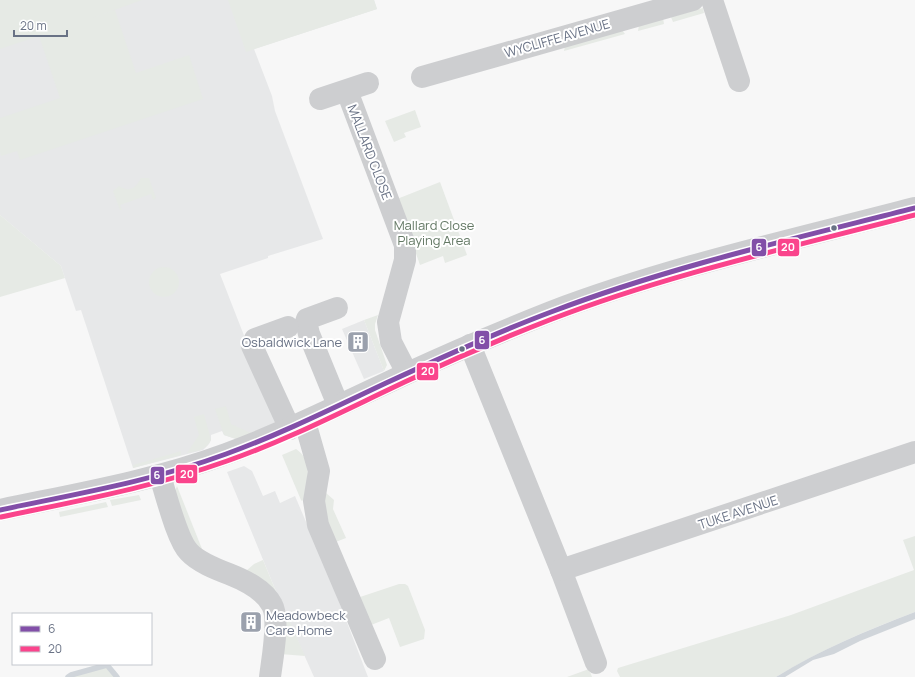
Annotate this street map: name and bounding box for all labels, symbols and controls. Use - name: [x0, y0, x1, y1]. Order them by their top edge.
- scale bar: [14, 12, 67, 38]
- street label: WYCLIFFE AVENUE: [502, 14, 612, 62]
- text: 20 m: [20, 17, 47, 34]
- street label: MALLARD CLOSE: [344, 102, 396, 202]
- park label: Mallard Close Playing Area: [394, 216, 475, 249]
- unlabelled marker: [829, 223, 839, 233]
- line badge: 6: [751, 238, 767, 257]
- line badge: 20: [777, 238, 800, 257]
- text: 6: [756, 239, 763, 254]
- text: 20: [781, 239, 795, 254]
- building icon: Osbaldwick Lane: [345, 329, 371, 355]
- line badge: 6: [474, 330, 490, 350]
- text: 6: [479, 332, 486, 347]
- place label: Osbaldwick Lane: [242, 333, 342, 351]
- unlabelled marker: [457, 344, 467, 354]
- line badge: 20: [416, 362, 439, 381]
- text: 20: [421, 363, 435, 378]
- line badge: 20: [175, 464, 198, 484]
- line badge: 6: [150, 466, 165, 485]
- text: 20: [180, 466, 194, 481]
- text: 6: [154, 467, 161, 482]
- street label: TUKE AVENUE: [696, 491, 780, 533]
- place label: Meadowbeck Care Home: [266, 606, 346, 639]
- building icon: Meadowbeck Care Home: [238, 609, 264, 635]
- legend: [12, 613, 152, 665]
- text: 6: [48, 620, 55, 637]
- text: 20: [48, 640, 62, 657]

